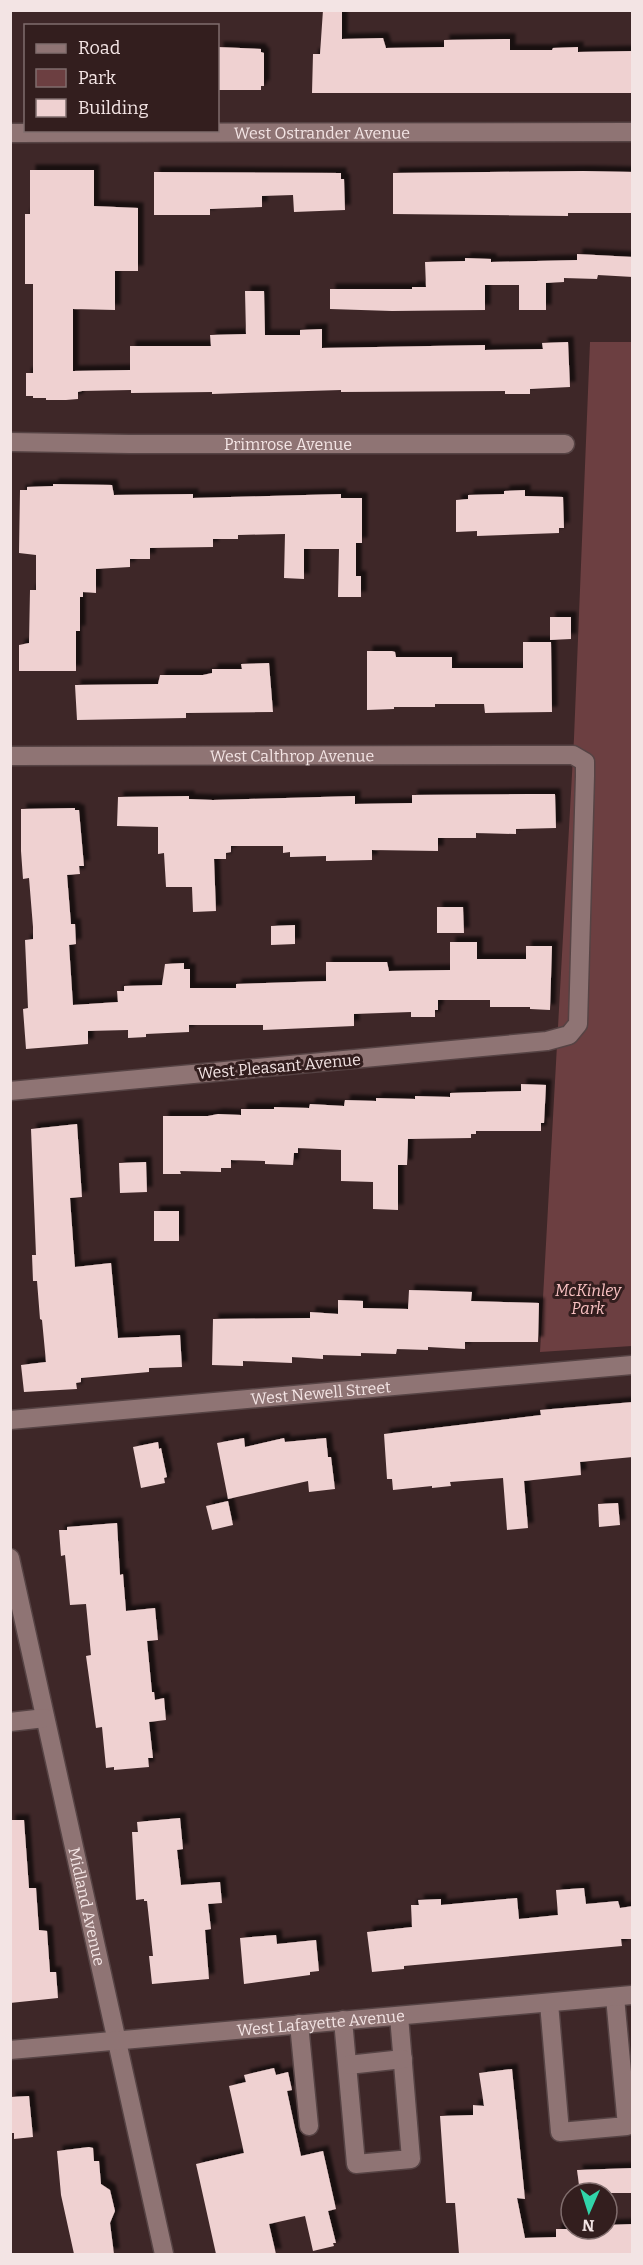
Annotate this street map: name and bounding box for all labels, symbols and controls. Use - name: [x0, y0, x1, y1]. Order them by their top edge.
- legend: [24, 24, 219, 132]
- text: Road: [78, 37, 121, 59]
- text: Park: [78, 67, 117, 89]
- text: Building: [78, 97, 149, 119]
- street label: West Ostrander Avenue: [234, 123, 410, 143]
- street label: Primrose Avenue: [224, 435, 352, 454]
- street label: West Calthrop Avenue: [210, 746, 374, 766]
- street label: West Pleasant Avenue: [197, 1050, 361, 1083]
- park label: McKinley Park: [555, 1281, 622, 1318]
- street label: West Newell Street: [250, 1377, 392, 1409]
- street label: Midland Avenue: [64, 1846, 109, 1968]
- street label: West Lafayette Avenue: [236, 2006, 406, 2040]
- north arrow: [559, 2181, 619, 2241]
- text: N: [582, 2216, 595, 2235]

